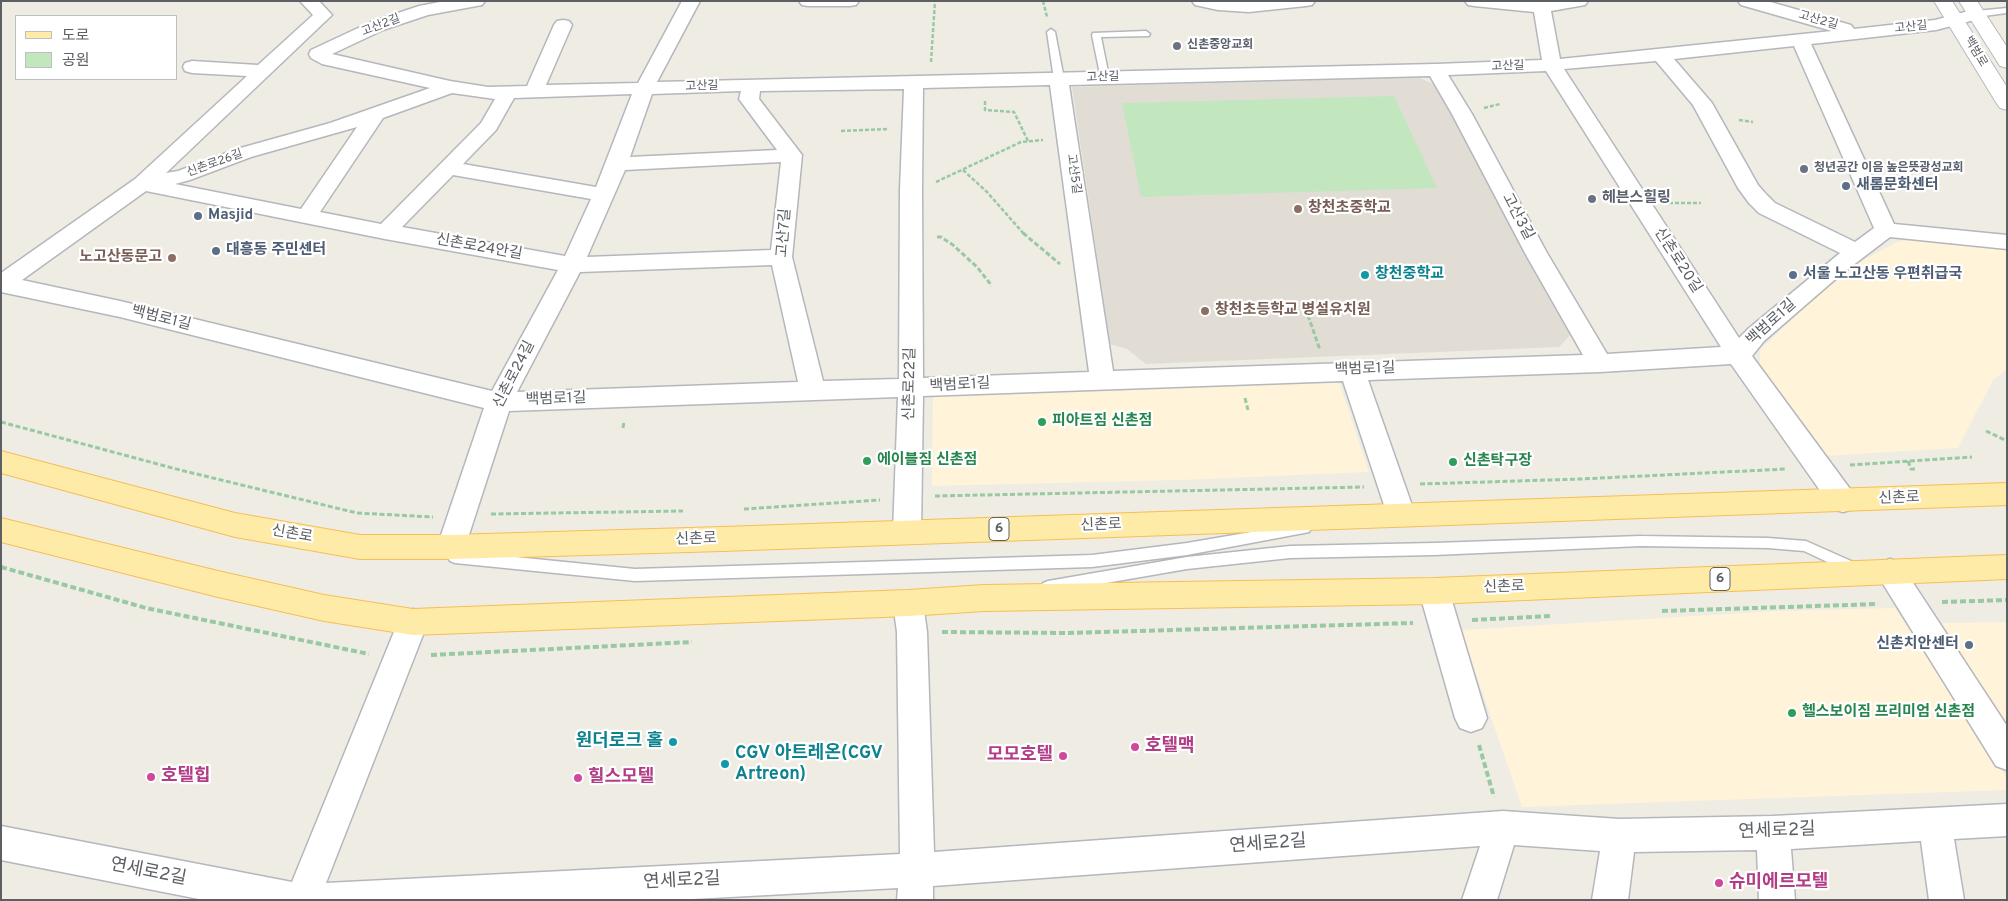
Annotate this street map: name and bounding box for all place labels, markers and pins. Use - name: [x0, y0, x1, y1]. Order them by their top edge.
- place label: 신촌중앙교회: [1187, 39, 1253, 53]
- marker: 신촌중앙교회: [1171, 40, 1183, 52]
- place label: 청년공간 이음 높은뜻광성교회: [1814, 162, 1964, 176]
- marker: 청년공간 이음 높은뜻광성교회: [1798, 163, 1810, 175]
- place label: 새롬문화센터: [1856, 177, 1939, 195]
- marker: 새롬문화센터: [1840, 180, 1852, 192]
- place label: 헤븐스힐링: [1602, 190, 1671, 208]
- marker: 헤븐스힐링: [1586, 193, 1598, 205]
- place label: 창천초중학교: [1308, 200, 1391, 218]
- marker: 창천초중학교: [1292, 203, 1304, 215]
- place label: Masjid: [208, 207, 253, 225]
- marker: Masjid: [192, 210, 204, 222]
- place label: 대흥동 주민센터: [226, 242, 326, 260]
- marker: 대흥동 주민센터: [210, 245, 222, 257]
- place label: 노고산동문고: [79, 249, 162, 267]
- marker: 노고산동문고: [166, 252, 178, 264]
- place label: 창천중학교: [1375, 266, 1444, 284]
- place label: 서울 노고산동 우편취급국: [1803, 266, 1962, 284]
- marker: 창천중학교: [1359, 269, 1371, 281]
- marker: 서울 노고산동 우편취급국: [1787, 269, 1799, 281]
- place label: 창천초등학교 병설유치원: [1215, 302, 1371, 320]
- marker: 창천초등학교 병설유치원: [1199, 305, 1211, 317]
- place label: 피아트짐 신촌점: [1052, 413, 1152, 431]
- marker: 피아트짐 신촌점: [1036, 416, 1048, 428]
- place label: 에이블짐 신촌점: [877, 452, 977, 470]
- place label: 신촌탁구장: [1463, 453, 1532, 471]
- marker: 에이블짐 신촌점: [861, 455, 873, 467]
- marker: 신촌탁구장: [1447, 456, 1459, 468]
- place label: 신촌치안센터: [1876, 636, 1959, 654]
- marker: 신촌치안센터: [1963, 639, 1975, 651]
- place label: 헬스보이짐 프리미엄 신촌점: [1802, 704, 1975, 722]
- marker: 헬스보이짐 프리미엄 신촌점: [1786, 707, 1798, 719]
- place label: 원더로크 홀: [576, 731, 663, 753]
- marker: 원더로크 홀: [667, 736, 679, 748]
- place label: 호텔맥: [1145, 736, 1195, 758]
- marker: 호텔맥: [1129, 741, 1141, 753]
- place label: CGV 아트레온(CGV Artreon): [735, 743, 883, 786]
- place label: 모모호텔: [987, 745, 1053, 767]
- marker: 모모호텔: [1057, 750, 1069, 762]
- marker: CGV 아트레온(CGV Artreon): [719, 758, 731, 770]
- place label: 호텔힙: [161, 766, 211, 788]
- place label: 힐스모텔: [588, 767, 654, 789]
- marker: 호텔힙: [145, 771, 157, 783]
- marker: 힐스모텔: [572, 772, 584, 784]
- place label: 슈미에르모텔: [1729, 872, 1828, 894]
- marker: 슈미에르모텔: [1713, 877, 1725, 889]

